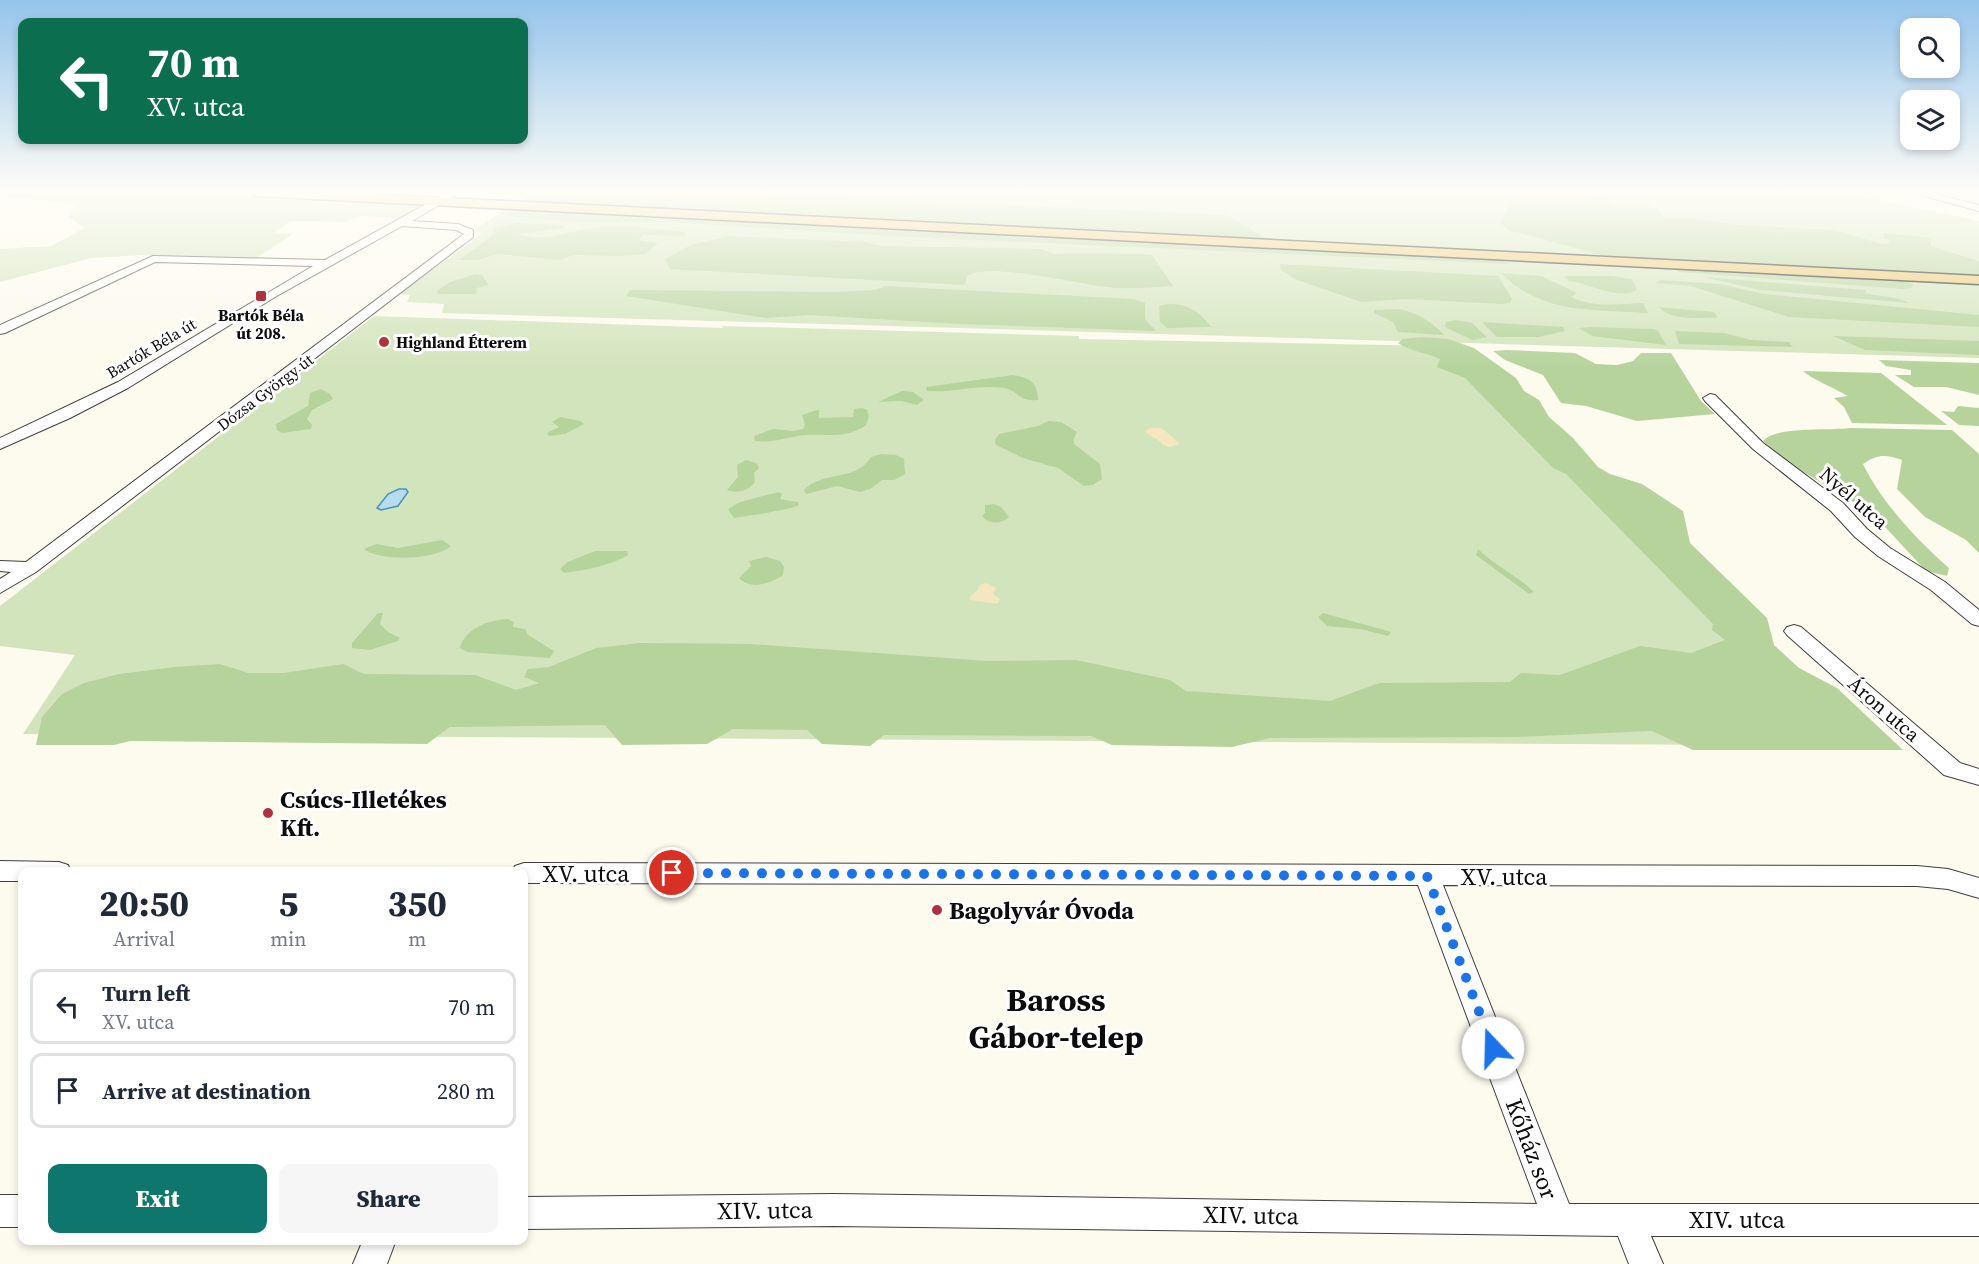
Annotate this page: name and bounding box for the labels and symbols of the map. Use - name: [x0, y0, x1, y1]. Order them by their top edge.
- marker: Bartók Béla út 208.: [254, 289, 268, 303]
- place label: Bartók Béla út 208.: [218, 304, 305, 344]
- street label: Bartók Béla út: [102, 312, 200, 383]
- place label: Highland Étterem: [396, 331, 528, 353]
- marker: Highland Étterem: [377, 335, 391, 349]
- street label: Dózsa György út: [212, 348, 318, 435]
- street label: Nyél utca: [1814, 460, 1895, 536]
- street label: Áron utca: [1842, 670, 1927, 749]
- place label: Csúcs-Illetékes Kft.: [280, 783, 447, 844]
- marker: Csúcs-Illetékes Kft.: [261, 806, 275, 820]
- pin: [646, 847, 697, 898]
- street label: XV. utca: [543, 857, 630, 890]
- street label: XV. utca: [1461, 860, 1548, 893]
- place label: Bagolyvár Óvoda: [949, 894, 1134, 927]
- marker: Bagolyvár Óvoda: [930, 903, 944, 917]
- district label: Baross Gábor-telep: [969, 978, 1143, 1059]
- position arrow: [1461, 1016, 1525, 1080]
- street label: Kőház sor: [1498, 1094, 1566, 1204]
- street label: XIV. utca: [717, 1193, 814, 1227]
- street label: XIV. utca: [1203, 1198, 1300, 1232]
- street label: XIV. utca: [1689, 1203, 1786, 1236]

